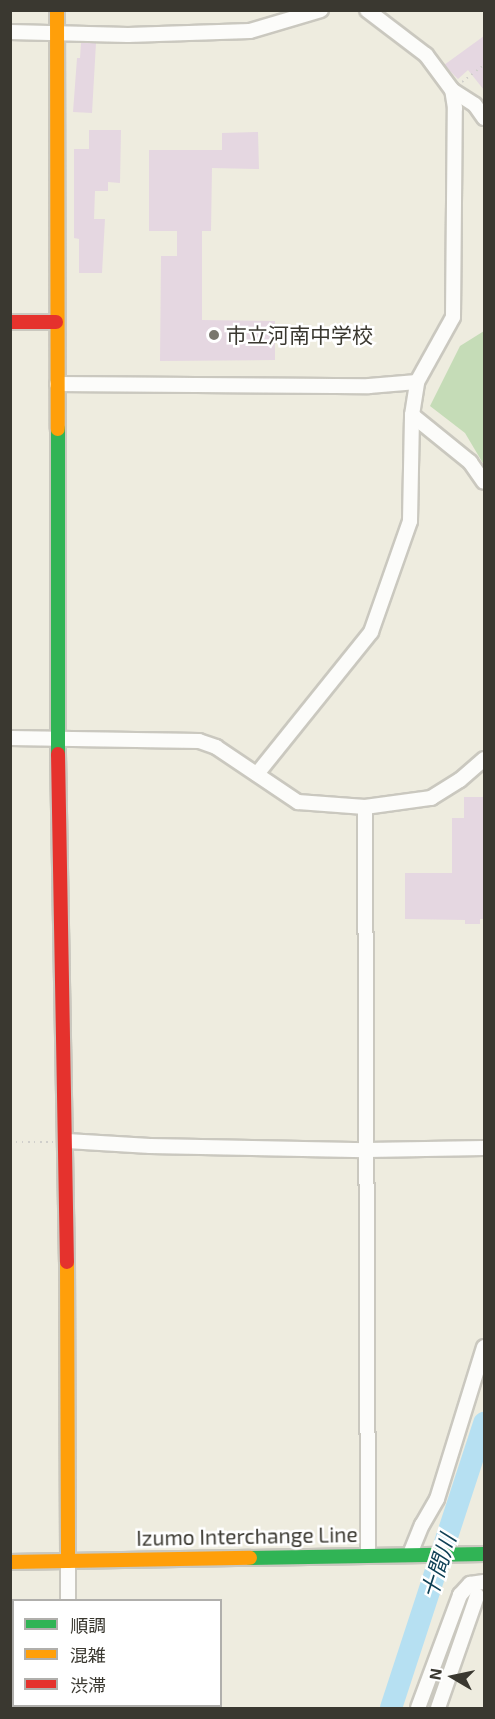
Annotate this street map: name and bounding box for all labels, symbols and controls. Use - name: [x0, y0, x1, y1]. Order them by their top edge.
- place label: 市立河南中学校: [226, 322, 373, 348]
- marker: 市立河南中学校: [207, 328, 221, 342]
- street label: Izumo Interchange Line: [136, 1521, 358, 1551]
- water label: 十間川: [415, 1531, 461, 1601]
- legend: [12, 1599, 222, 1707]
- text: 順調: [70, 1614, 106, 1636]
- text: 混雑: [70, 1644, 106, 1666]
- north arrow: [423, 1647, 483, 1707]
- text: N: [424, 1667, 445, 1681]
- text: 渋滞: [70, 1674, 106, 1696]

